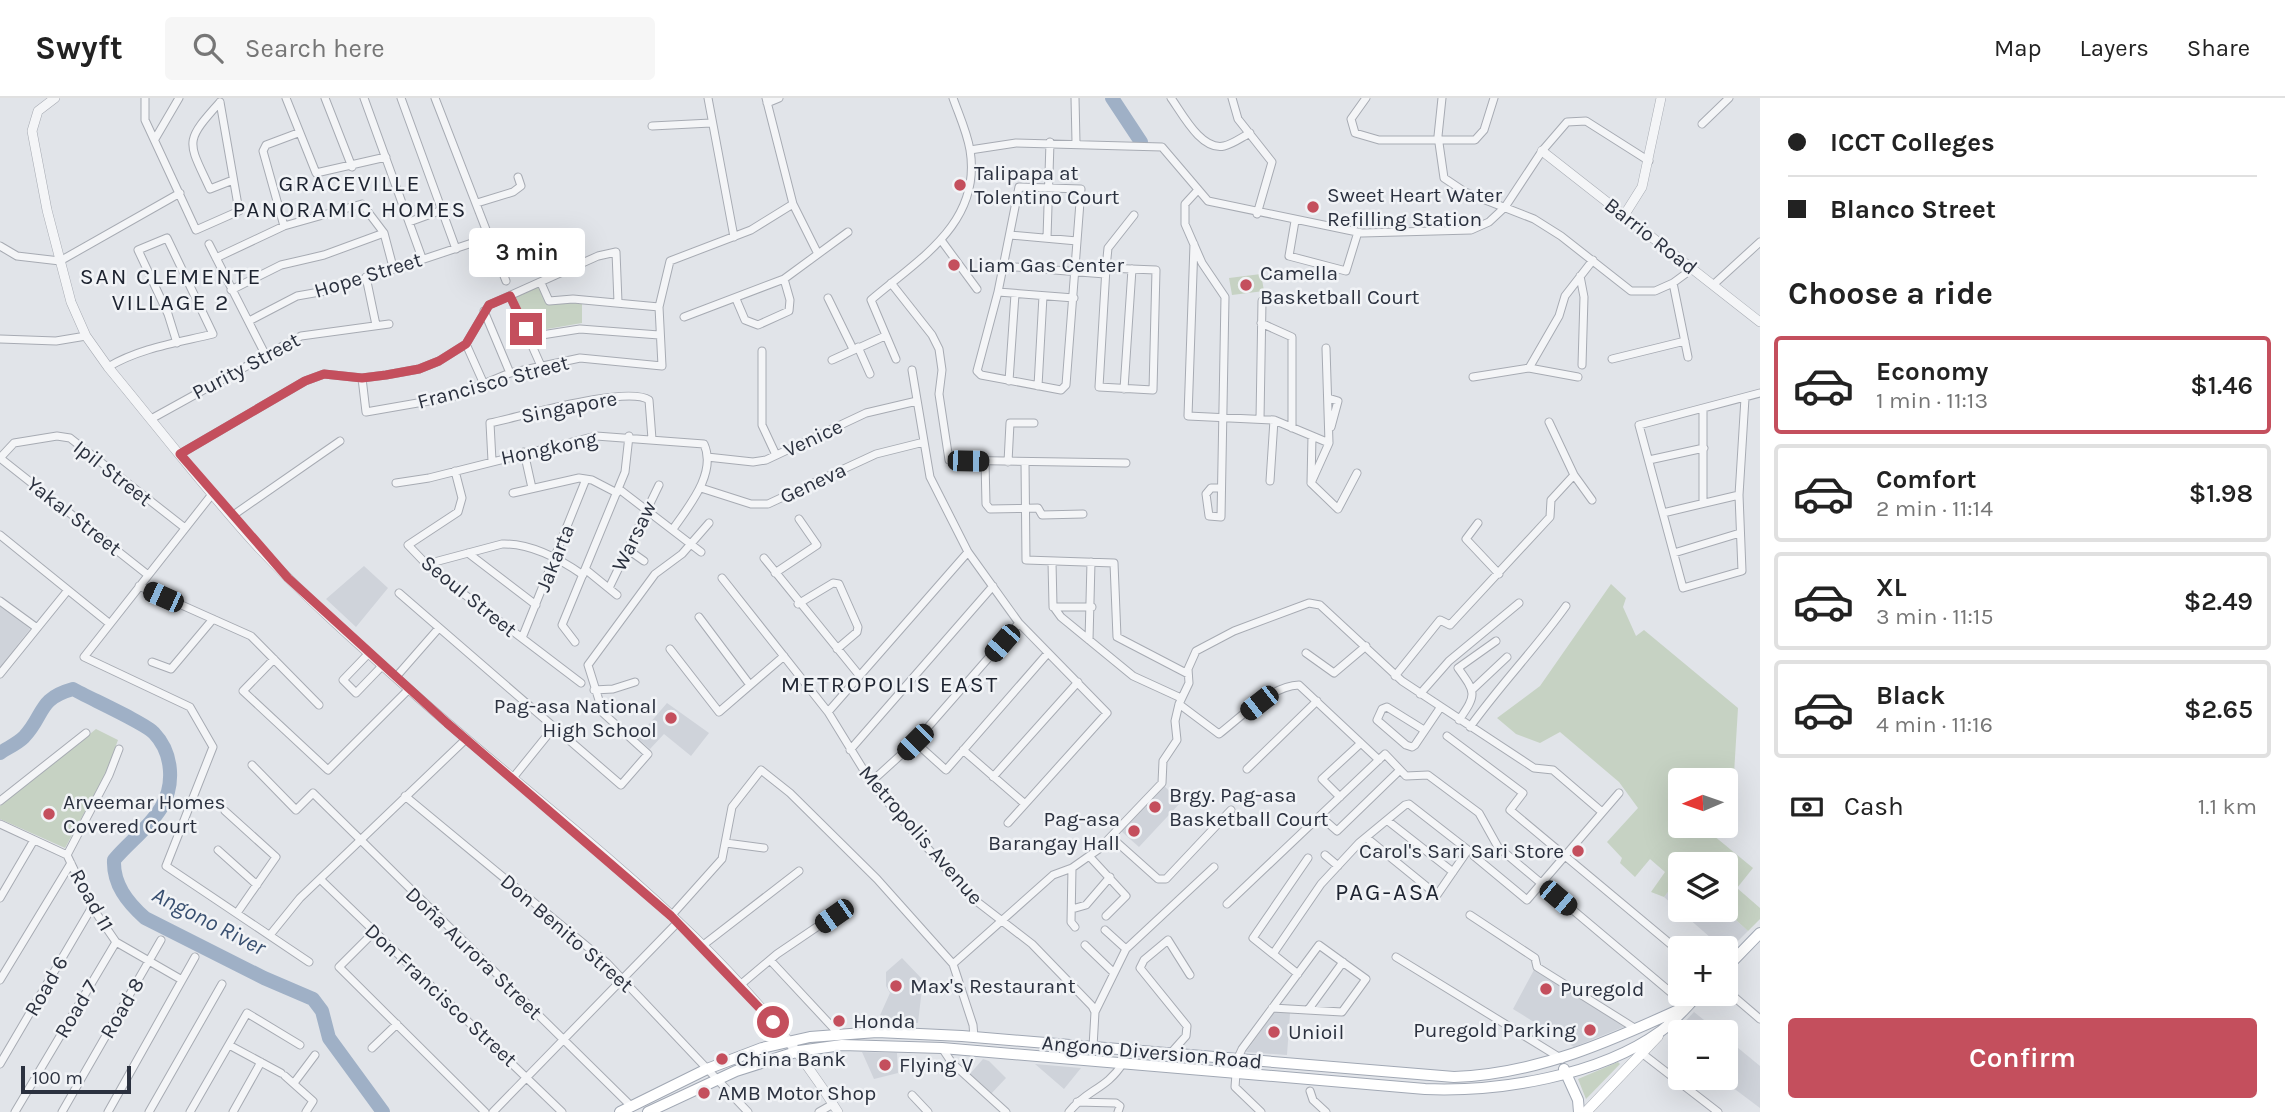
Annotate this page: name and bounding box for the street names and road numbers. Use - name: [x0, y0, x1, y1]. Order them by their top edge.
- street label: Barrio Road: [1600, 192, 1702, 280]
- street label: Hope Street: [311, 247, 425, 303]
- street label: Purity Street: [188, 328, 304, 404]
- street label: Francisco Street: [415, 350, 572, 414]
- street label: Singapore: [519, 386, 619, 428]
- street label: Venice: [780, 414, 846, 462]
- street label: Hongkong: [499, 426, 600, 470]
- street label: Ipil Street: [69, 435, 157, 511]
- street label: Geneva: [776, 457, 850, 509]
- street label: Yakal Street: [22, 472, 126, 561]
- street label: Warsaw: [607, 497, 661, 575]
- street label: Jakarta: [531, 521, 579, 595]
- street label: Seoul Street: [416, 550, 522, 642]
- street label: Metropolis Avenue: [854, 761, 988, 909]
- street label: Road 11: [65, 865, 119, 935]
- street label: Don Benito Street: [496, 869, 638, 997]
- street label: Doña Aurora Street: [401, 882, 547, 1024]
- street label: Don Francisco Street: [360, 918, 522, 1072]
- street label: Road 6: [19, 952, 73, 1020]
- street label: Road 8: [95, 973, 149, 1043]
- street label: Road 7: [49, 976, 103, 1042]
- street label: Angono Diversion Road: [1041, 1030, 1263, 1074]

